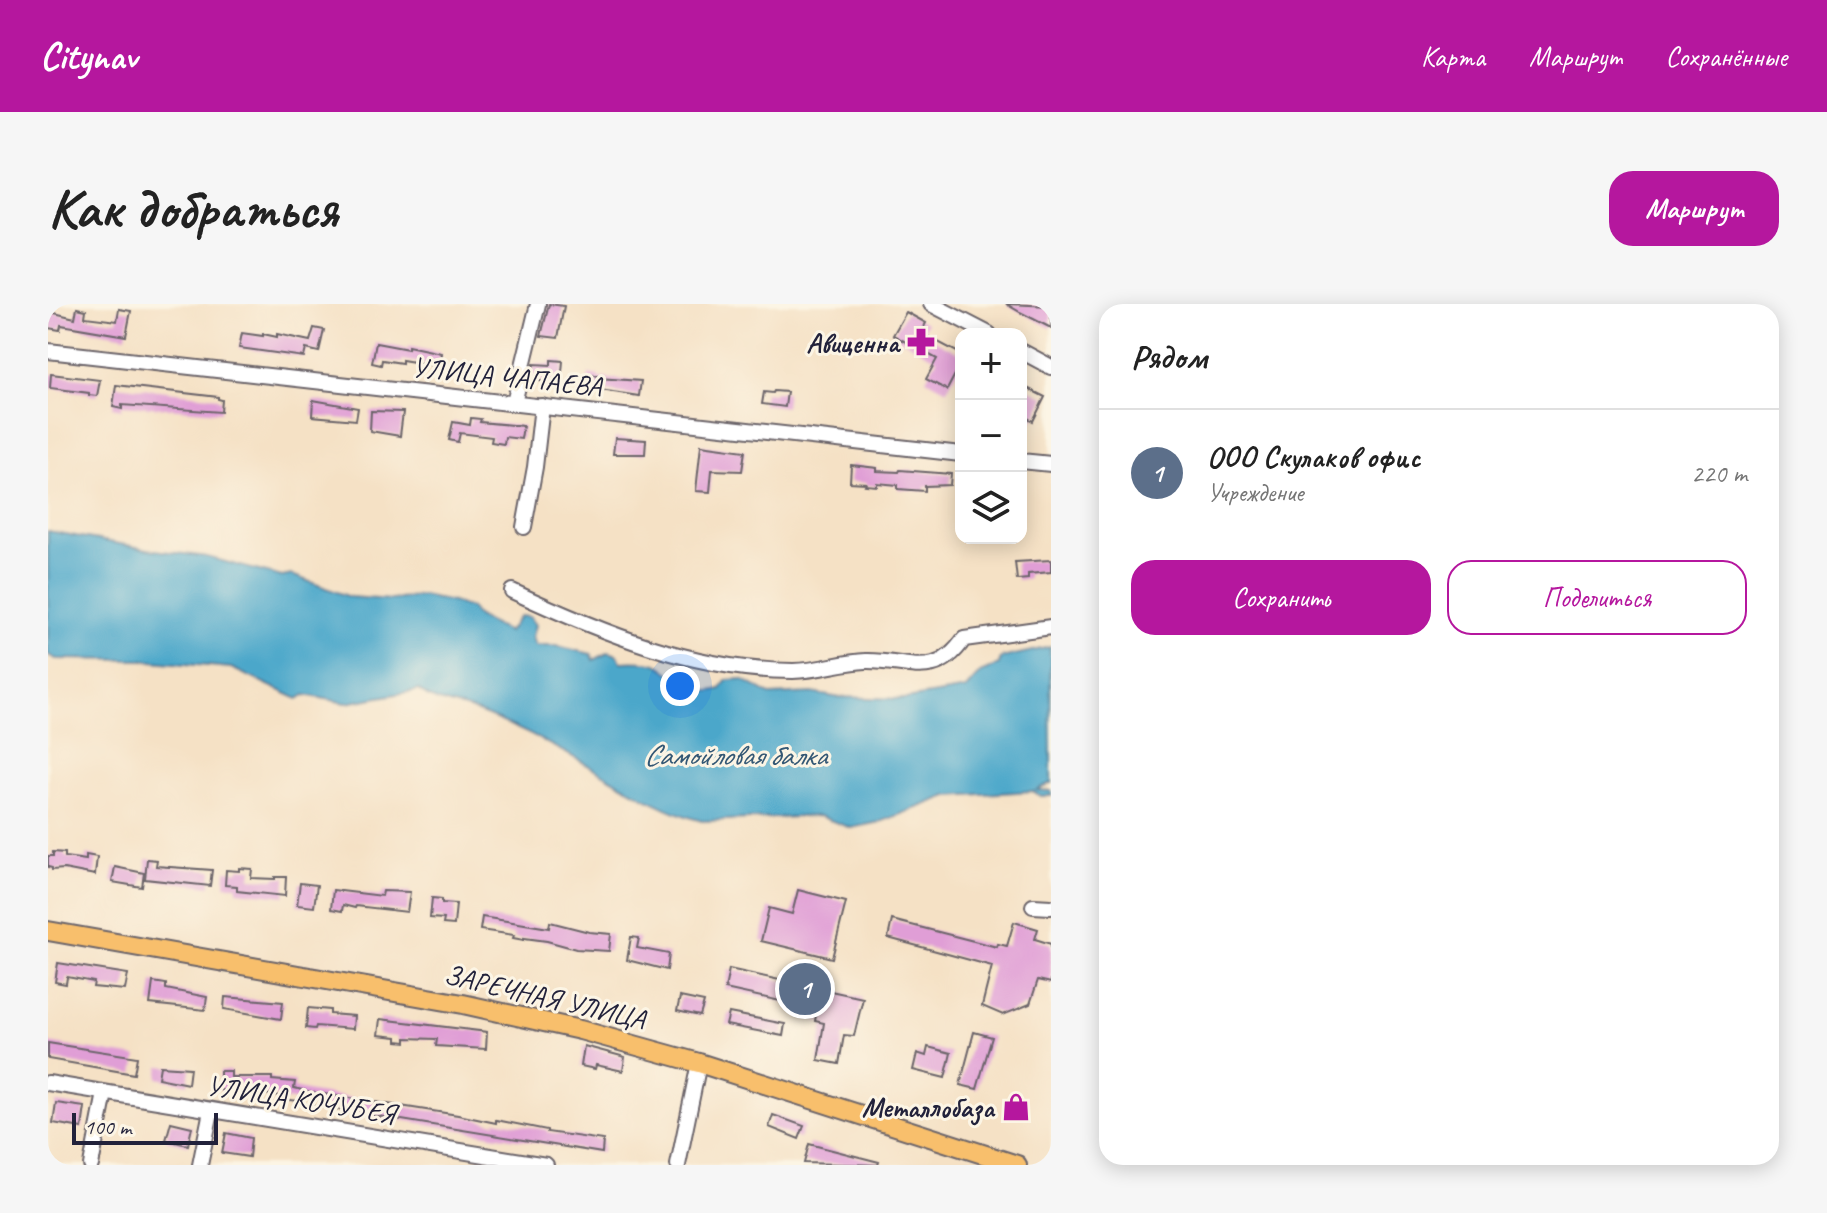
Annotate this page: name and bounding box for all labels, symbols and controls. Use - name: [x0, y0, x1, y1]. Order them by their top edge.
- text: Citynav: [40, 33, 137, 80]
- text: Карта: [1421, 39, 1485, 74]
- text: Маршрут: [1529, 39, 1621, 74]
- text: Сохранённые: [1665, 39, 1787, 74]
- button: Маршрут: [1609, 171, 1779, 246]
- text: Как добраться: [48, 173, 338, 244]
- place label: Авиценна: [806, 325, 902, 360]
- pharmacy icon: Авиценна: [906, 327, 936, 357]
- map controls: [955, 328, 1027, 544]
- button: +: [955, 328, 1027, 400]
- text: Рядом: [1131, 335, 1207, 378]
- street label: УЛИЦА ЧАПАЕВА: [410, 349, 605, 404]
- button: −: [955, 400, 1027, 472]
- text: ООО Скулаков офис: [1207, 438, 1420, 476]
- text: 1: [1151, 457, 1163, 490]
- text: 220 m: [1691, 457, 1747, 490]
- button: layers: [955, 472, 1027, 544]
- text: Учреждение: [1207, 476, 1303, 509]
- button: Сохранить: [1131, 560, 1431, 635]
- button: Поделиться: [1447, 560, 1747, 635]
- your location: [660, 666, 700, 706]
- water label: Самойловая балка: [644, 736, 829, 774]
- street label: ЗАРЕЧНАЯ УЛИЦА: [441, 956, 651, 1037]
- pin: 1: [779, 959, 831, 1019]
- street label: УЛИЦА КОЧУБЕЯ: [204, 1067, 402, 1132]
- place label: Металлобаза: [862, 1090, 996, 1126]
- shop icon: Металлобаза: [1001, 1092, 1031, 1122]
- scale bar: [72, 1109, 218, 1145]
- text: 100 m: [84, 1113, 131, 1141]

